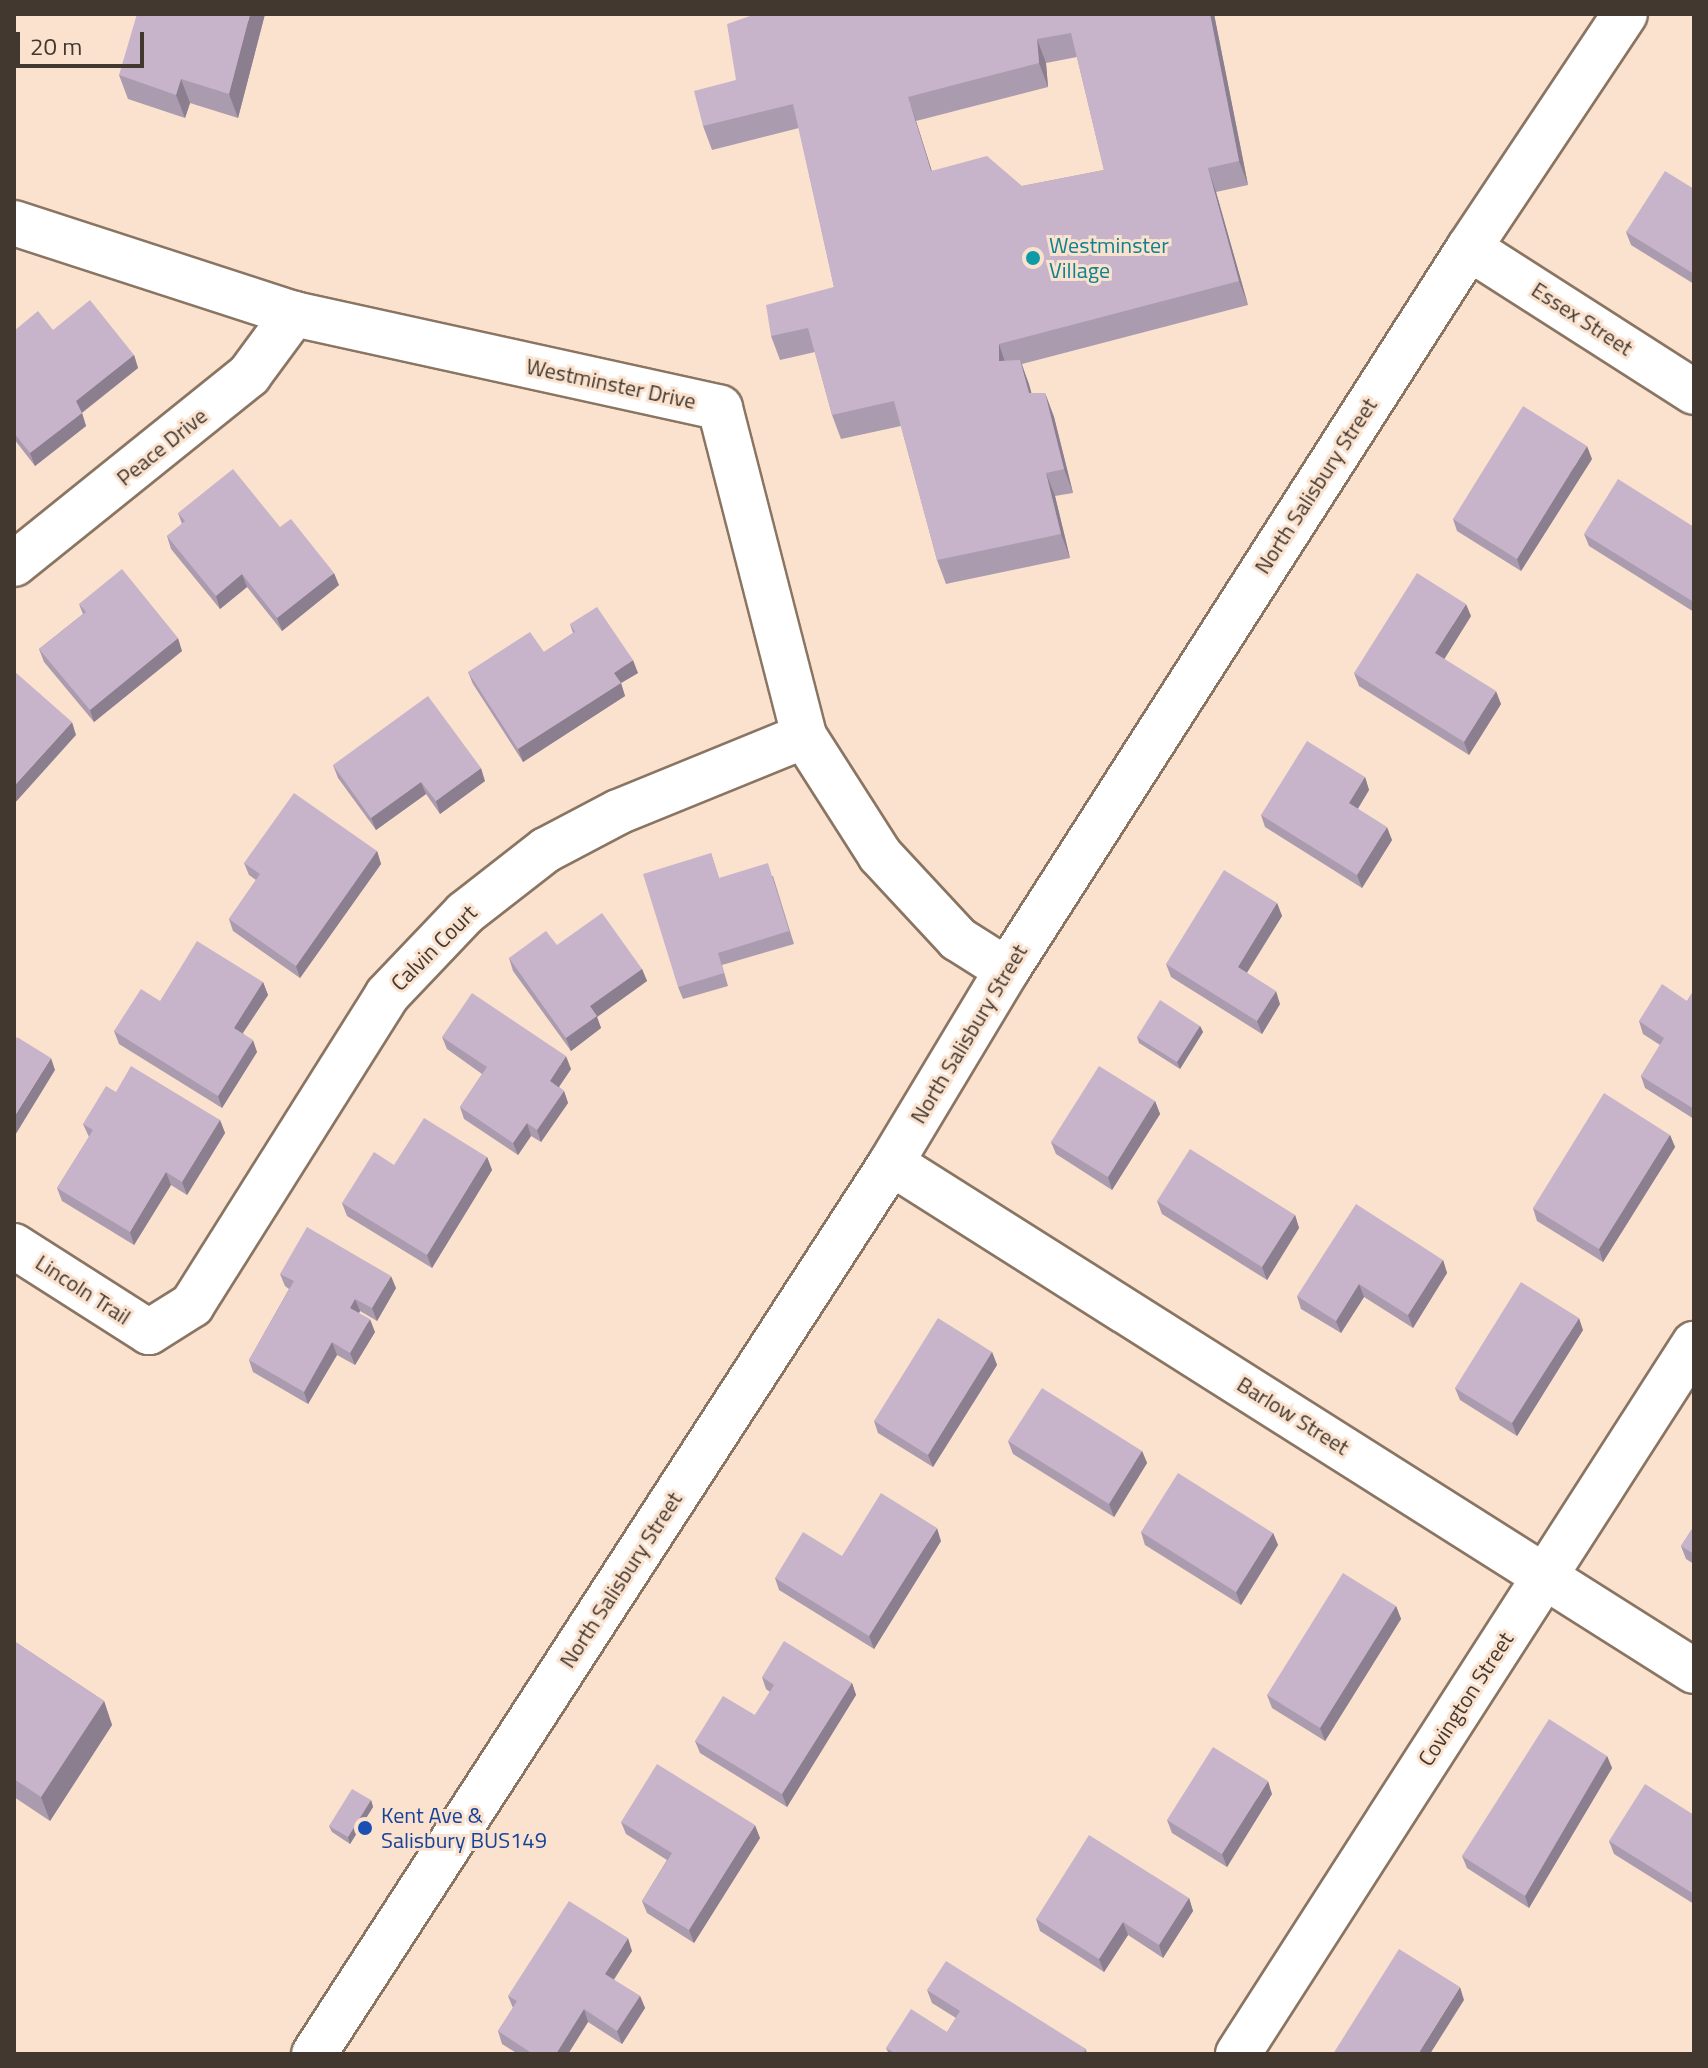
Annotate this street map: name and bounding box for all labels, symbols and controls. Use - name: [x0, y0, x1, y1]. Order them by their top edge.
- scale bar: [20, 16, 148, 66]
- text: 20 m: [30, 28, 82, 64]
- place label: Westminster Village: [1049, 232, 1169, 284]
- marker: Westminster Village: [1024, 249, 1042, 267]
- street label: Essex Street: [1527, 277, 1637, 361]
- street label: Westminster Drive: [524, 353, 698, 415]
- street label: North Salisbury Street: [1249, 393, 1383, 579]
- street label: Peace Drive: [111, 403, 213, 491]
- street label: Calvin Court: [386, 900, 482, 996]
- street label: North Salisbury Street: [905, 940, 1033, 1128]
- street label: Lincoln Trail: [30, 1249, 136, 1331]
- street label: Barlow Street: [1232, 1371, 1354, 1461]
- street label: North Salisbury Street: [554, 1487, 688, 1673]
- street label: Covington Street: [1413, 1627, 1519, 1771]
- place label: Kent Ave & Salisbury BUS149: [381, 1802, 547, 1854]
- marker: Kent Ave & Salisbury BUS149: [356, 1819, 374, 1837]

